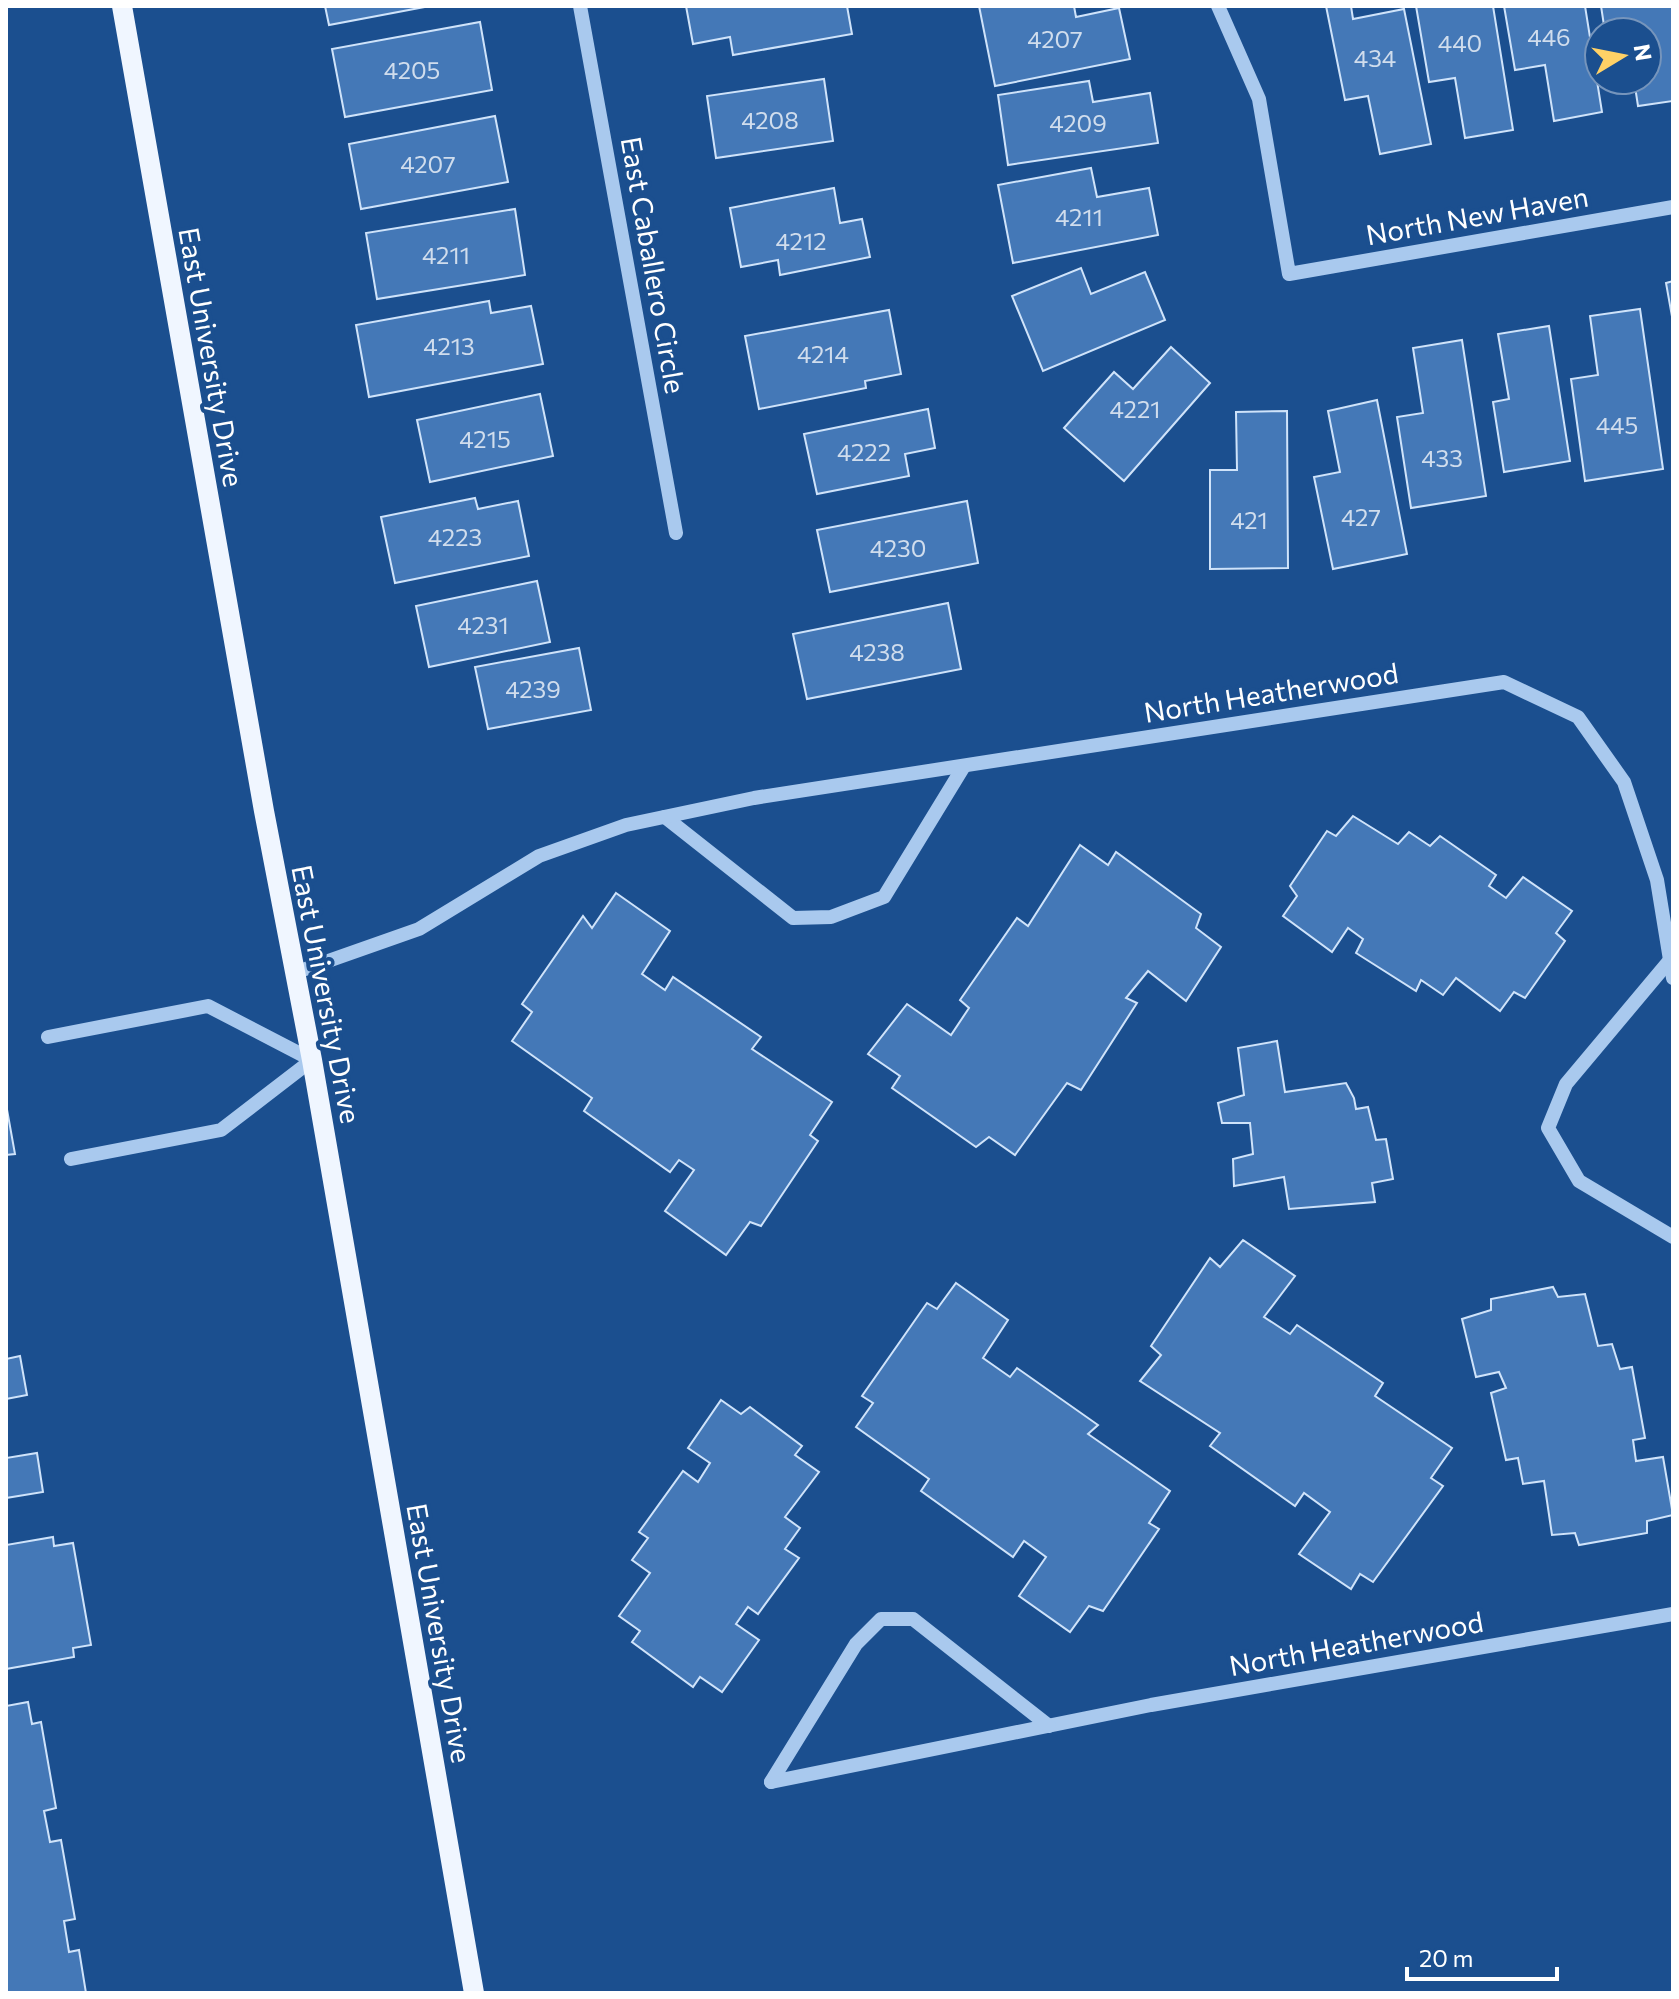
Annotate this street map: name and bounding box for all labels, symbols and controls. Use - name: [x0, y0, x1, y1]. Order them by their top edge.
- north arrow: [1583, 16, 1663, 96]
- house number: 446: [1527, 22, 1571, 51]
- house number: 4207: [1027, 24, 1083, 53]
- house number: 440: [1438, 28, 1482, 57]
- text: N: [1628, 42, 1658, 63]
- house number: 434: [1354, 43, 1396, 72]
- house number: 4205: [384, 55, 440, 84]
- house number: 4208: [741, 105, 799, 134]
- house number: 4209: [1049, 108, 1107, 137]
- street label: East Caballero Circle: [615, 134, 693, 396]
- house number: 4207: [400, 149, 456, 178]
- street label: North New Haven: [1363, 179, 1591, 251]
- house number: 4211: [1055, 202, 1103, 231]
- street label: East University Drive: [172, 225, 252, 489]
- house number: 4212: [776, 226, 826, 255]
- house number: 4211: [422, 240, 470, 269]
- house number: 4213: [423, 331, 475, 360]
- house number: 4214: [797, 339, 849, 368]
- house number: 4221: [1110, 394, 1160, 423]
- house number: 445: [1596, 410, 1638, 439]
- house number: 4215: [459, 424, 511, 453]
- house number: 4222: [837, 437, 891, 466]
- house number: 433: [1421, 443, 1463, 472]
- house number: 427: [1341, 502, 1381, 531]
- house number: 421: [1230, 505, 1268, 534]
- house number: 4223: [428, 522, 482, 551]
- house number: 4230: [870, 533, 926, 562]
- house number: 4231: [457, 610, 509, 639]
- house number: 4238: [849, 637, 905, 666]
- street label: North Heatherwood: [1141, 655, 1401, 729]
- house number: 4239: [505, 674, 561, 703]
- street label: East University Drive: [285, 862, 369, 1126]
- street label: East University Drive: [400, 1501, 480, 1765]
- street label: North Heatherwood: [1226, 1604, 1486, 1682]
- scale bar: [1407, 1931, 1557, 1981]
- text: 20 m: [1419, 1943, 1473, 1972]

